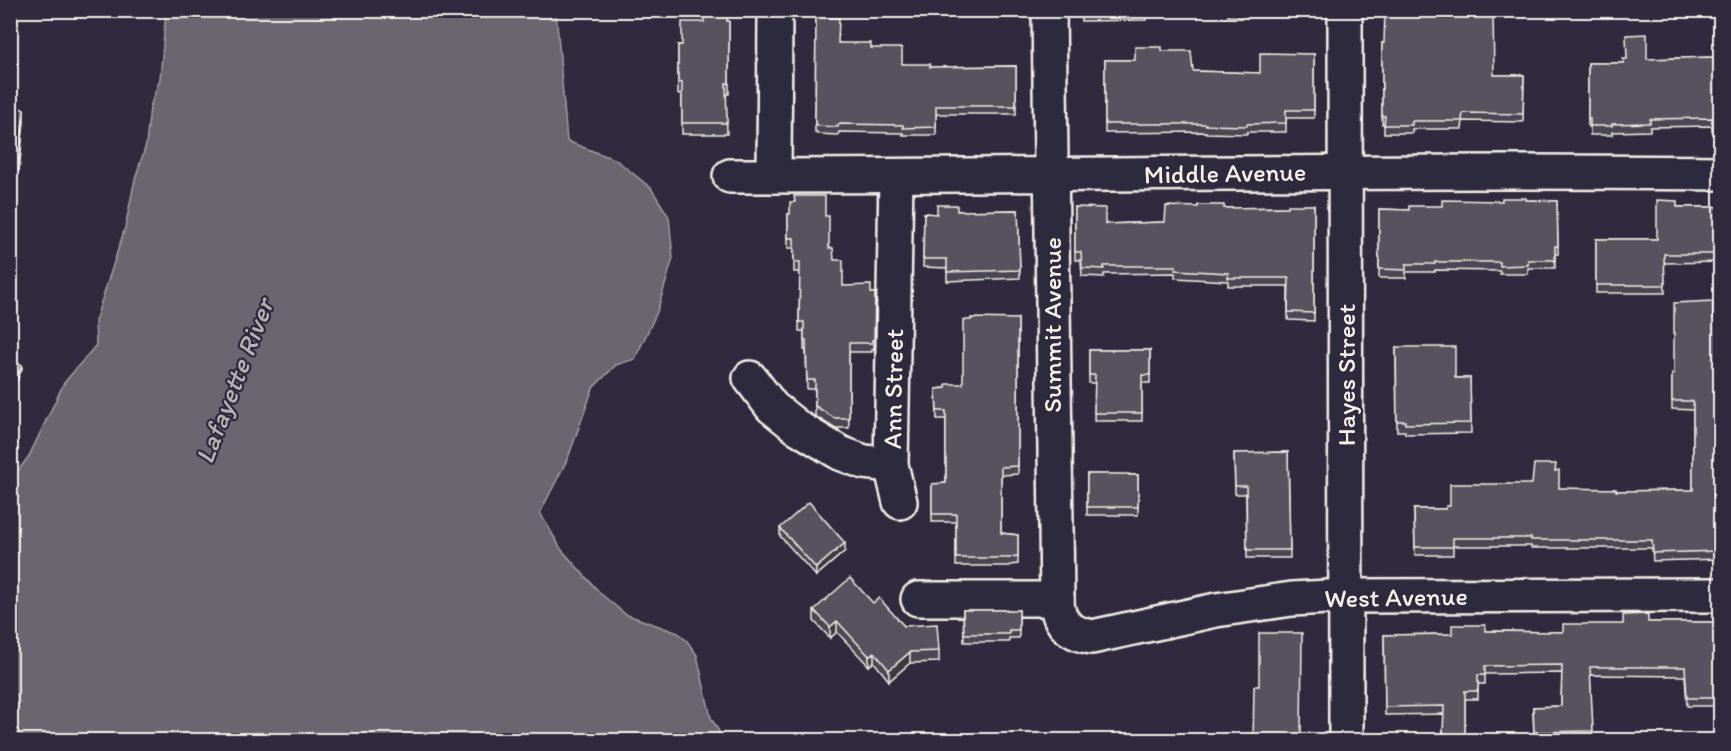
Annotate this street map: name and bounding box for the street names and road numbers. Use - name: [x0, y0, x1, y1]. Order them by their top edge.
- street label: Middle Avenue: [1144, 156, 1306, 190]
- street label: Summit Avenue: [1036, 237, 1068, 413]
- street label: Hayes Street: [1330, 303, 1362, 446]
- street label: Ann Street: [876, 328, 910, 449]
- street label: West Avenue: [1324, 580, 1468, 614]

